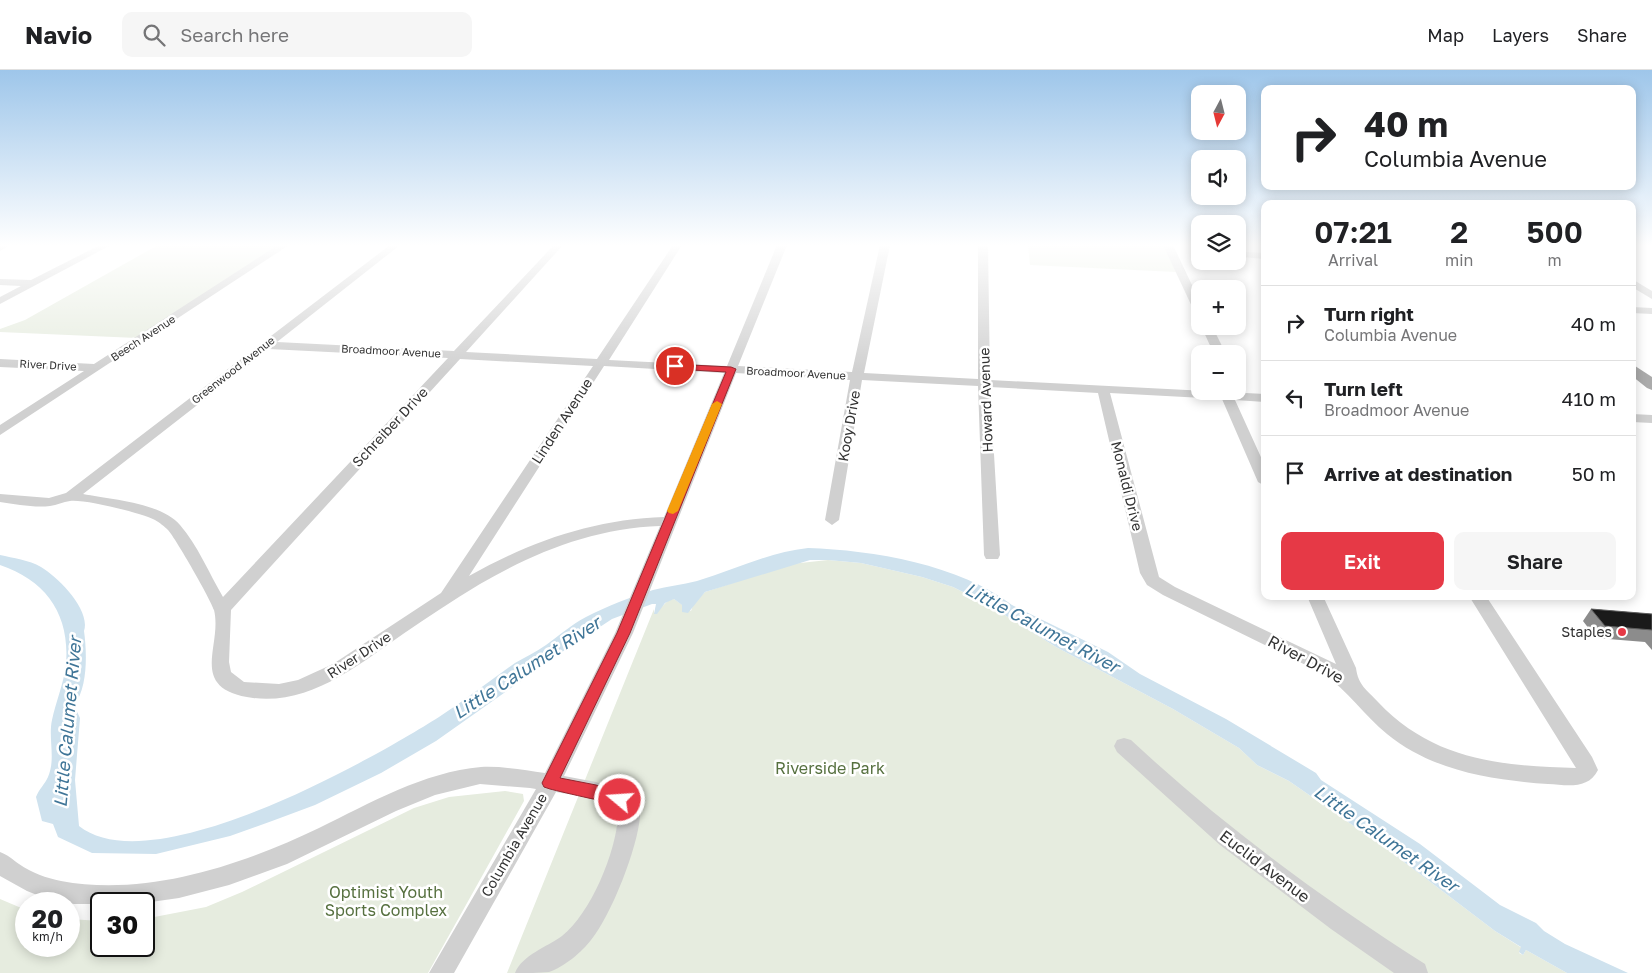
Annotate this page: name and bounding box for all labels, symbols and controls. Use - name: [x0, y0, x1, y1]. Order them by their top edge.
- search box: [122, 12, 472, 57]
- text: Navio: [25, 20, 92, 49]
- icon: search: [140, 21, 168, 49]
- text: Search here: [180, 23, 289, 46]
- text: Map: [1427, 24, 1464, 46]
- text: Layers: [1492, 24, 1549, 46]
- text: Share: [1577, 24, 1627, 46]
- north arrow: [1191, 85, 1246, 140]
- map controls: [1191, 85, 1246, 400]
- text: 40 m: [1364, 103, 1448, 145]
- icon: right: [1281, 105, 1346, 170]
- text: Columbia Avenue: [1364, 145, 1547, 172]
- button: sound: [1191, 150, 1246, 205]
- text: 07:21: [1314, 214, 1392, 250]
- text: 2: [1450, 214, 1468, 250]
- text: 500: [1527, 214, 1583, 250]
- button: layers: [1191, 215, 1246, 270]
- text: Arrival: [1328, 250, 1378, 270]
- text: min: [1445, 250, 1473, 270]
- text: m: [1548, 250, 1562, 270]
- button: +: [1191, 280, 1246, 335]
- text: Turn right: [1324, 302, 1414, 325]
- icon: right: [1281, 309, 1309, 337]
- street label: Beech Avenue: [108, 312, 178, 363]
- text: 40 m: [1571, 312, 1616, 335]
- text: Columbia Avenue: [1324, 325, 1457, 345]
- street label: Greenwood Avenue: [189, 333, 277, 406]
- street label: Broadmoor Avenue: [341, 341, 441, 360]
- pin: [654, 345, 696, 387]
- button: −: [1191, 345, 1246, 400]
- street label: Howard Avenue: [975, 347, 996, 453]
- icon: arrive: [661, 352, 689, 380]
- street label: River Drive: [19, 357, 77, 372]
- street label: Broadmoor Avenue: [746, 363, 846, 382]
- street label: Linden Avenue: [528, 375, 596, 467]
- text: Turn left: [1324, 377, 1403, 400]
- street label: Schreiber Drive: [348, 383, 431, 470]
- icon: left: [1281, 384, 1309, 412]
- text: 410 m: [1562, 387, 1616, 410]
- street label: Kooy Drive: [834, 389, 863, 463]
- text: Broadmoor Avenue: [1324, 400, 1469, 420]
- street label: Monaldi Drive: [1108, 439, 1147, 533]
- icon: arrive: [1281, 459, 1309, 487]
- text: Arrive at destination: [1324, 462, 1512, 485]
- text: 50 m: [1572, 462, 1616, 485]
- button: Exit: [1281, 532, 1444, 590]
- button: Share: [1454, 532, 1616, 590]
- water label: Little Calumet River: [962, 577, 1126, 678]
- water label: Little Calumet River: [449, 610, 607, 723]
- place label: Staples: [1561, 623, 1612, 640]
- marker: Staples: [1616, 626, 1628, 638]
- street label: River Drive: [324, 628, 394, 681]
- street label: River Drive: [1265, 631, 1347, 687]
- water label: Little Calumet River: [49, 633, 86, 808]
- park label: Riverside Park: [775, 758, 885, 778]
- position arrow: [593, 773, 645, 825]
- water label: Little Calumet River: [1310, 780, 1465, 898]
- street label: Columbia Avenue: [477, 790, 550, 899]
- street label: Euclid Avenue: [1216, 826, 1314, 906]
- park label: Optimist Youth Sports Complex: [325, 882, 447, 920]
- speed limit sign: 30: [90, 892, 155, 957]
- text: 20: [32, 903, 63, 934]
- text: km/h: [32, 929, 63, 944]

